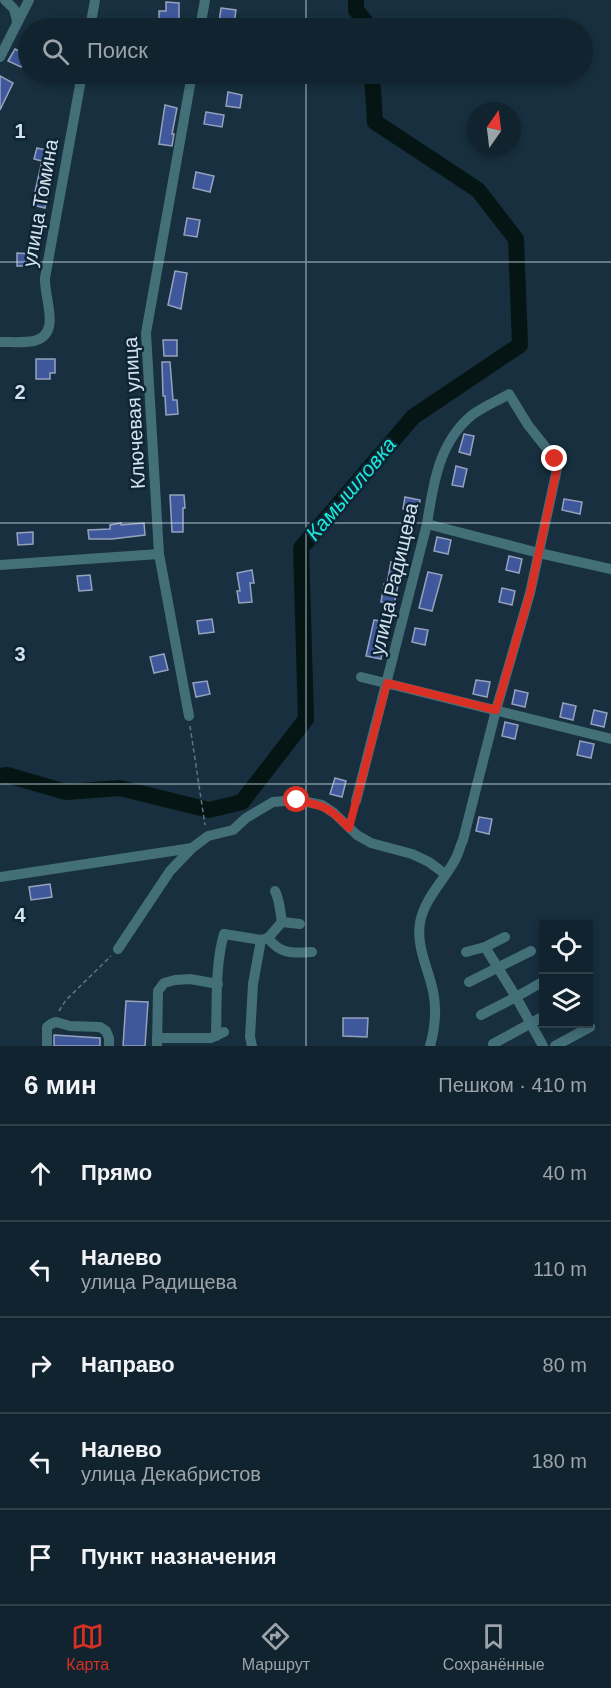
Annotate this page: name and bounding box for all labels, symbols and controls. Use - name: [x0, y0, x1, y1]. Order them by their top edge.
- search box: [18, 18, 593, 84]
- icon: search: [39, 35, 72, 68]
- text: Поиск: [87, 38, 148, 63]
- north arrow: [467, 102, 521, 156]
- text: 1: [14, 120, 26, 142]
- street label: улица Томина: [18, 137, 62, 269]
- street label: Ключевая улица: [119, 336, 149, 490]
- text: 2: [14, 381, 26, 403]
- water label: Камышловка: [301, 432, 400, 545]
- route end: [541, 445, 567, 471]
- street label: улица Радищева: [366, 500, 422, 658]
- text: 3: [14, 643, 26, 665]
- route start: [283, 786, 309, 812]
- text: 4: [14, 904, 26, 926]
- map controls: [539, 920, 593, 1028]
- button: locate: [539, 920, 593, 974]
- button: layers: [539, 974, 593, 1028]
- text: 6 мин: [24, 1070, 97, 1100]
- text: Пешком · 410 m: [438, 1074, 587, 1096]
- icon: ahead: [24, 1157, 57, 1190]
- text: Прямо: [81, 1160, 152, 1185]
- text: 40 m: [543, 1162, 587, 1184]
- text: Налево: [81, 1245, 162, 1270]
- icon: left: [24, 1253, 57, 1286]
- text: 110 m: [533, 1258, 587, 1280]
- text: улица Радищева: [81, 1271, 237, 1293]
- icon: right: [24, 1349, 57, 1382]
- text: Направо: [81, 1352, 175, 1377]
- text: 80 m: [543, 1354, 587, 1376]
- text: Налево: [81, 1437, 162, 1462]
- icon: left: [24, 1445, 57, 1478]
- text: 180 m: [531, 1450, 587, 1472]
- text: улица Декабристов: [81, 1463, 261, 1485]
- icon: arrive: [24, 1541, 57, 1574]
- text: Пункт назначения: [81, 1544, 277, 1569]
- tab: Карта: [66, 1620, 109, 1674]
- tab: Маршрут: [242, 1620, 310, 1674]
- tab: Сохранённые: [443, 1620, 545, 1674]

